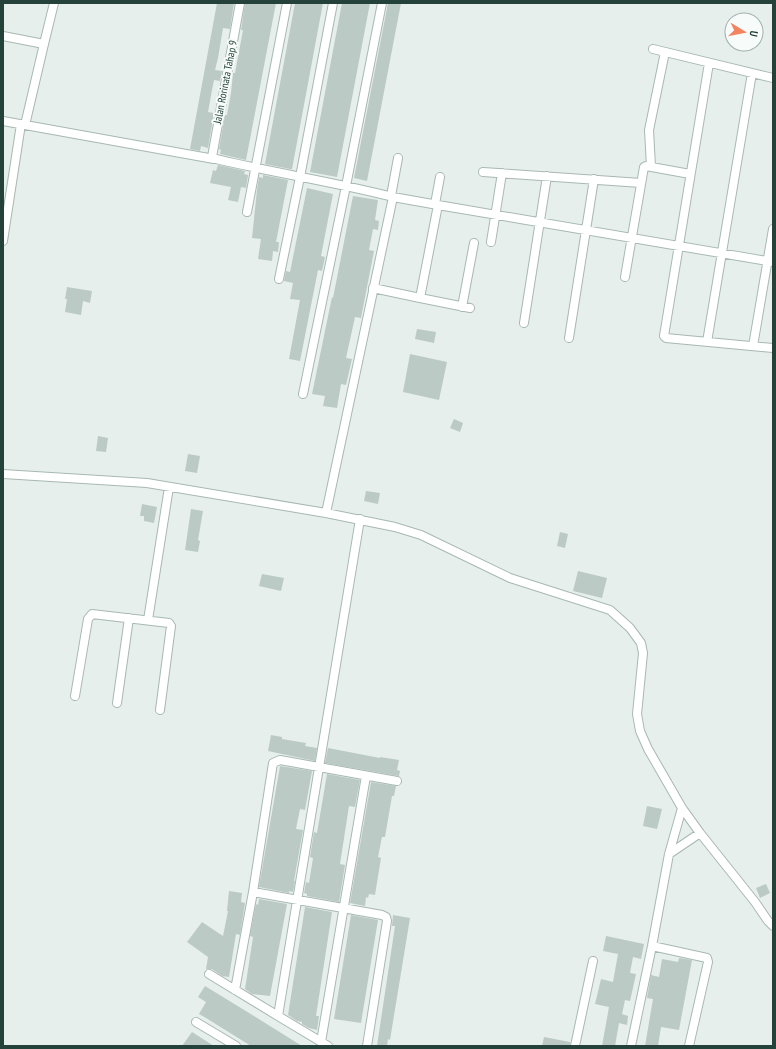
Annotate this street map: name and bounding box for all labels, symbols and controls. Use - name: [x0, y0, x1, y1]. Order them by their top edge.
- north arrow: [724, 12, 764, 52]
- text: U: [746, 30, 761, 38]
- street label: Jalan Rorinata Tahap 9: [210, 39, 240, 126]

